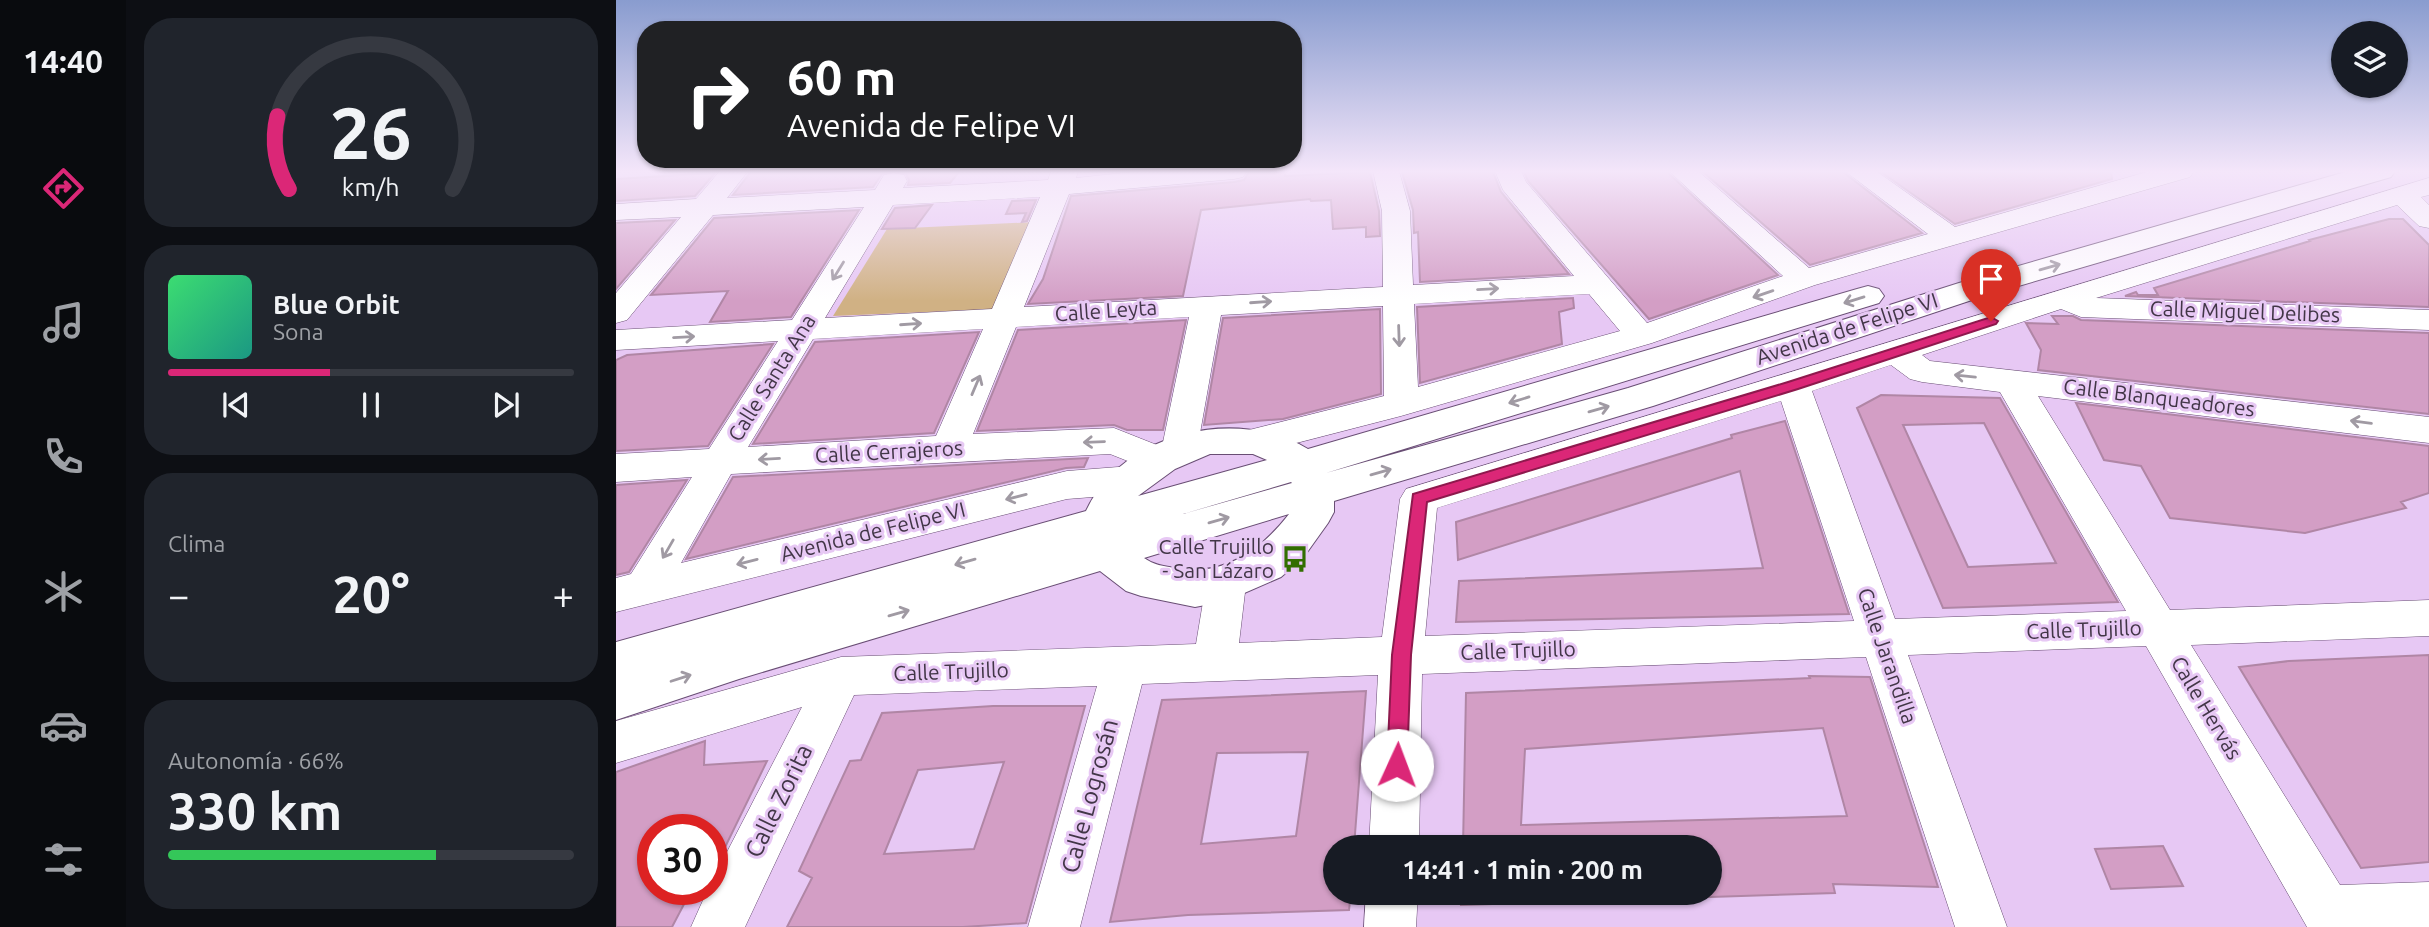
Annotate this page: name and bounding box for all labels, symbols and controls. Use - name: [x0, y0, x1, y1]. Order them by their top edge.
- map controls: [2331, 21, 2408, 98]
- button: layers: [2331, 21, 2408, 98]
- text: 14:40: [23, 43, 103, 79]
- icon: right: [672, 49, 763, 140]
- text: 60 m: [787, 49, 896, 104]
- text: 26: [330, 91, 412, 173]
- text: Avenida de Felipe VI: [787, 107, 1076, 143]
- icon: directions: [39, 164, 88, 213]
- text: km/h: [342, 172, 400, 200]
- pin: [1961, 249, 2021, 321]
- one-way arrow: [2039, 259, 2061, 272]
- icon: arrive: [1972, 260, 2010, 298]
- one-way arrow: [831, 261, 845, 281]
- one-way arrow: [1476, 283, 1499, 296]
- street label: Avenida de Felipe VI: [1753, 287, 1940, 369]
- one-way arrow: [1752, 289, 1774, 301]
- text: Blue Orbit: [273, 290, 400, 319]
- street label: Calle Leyta: [1054, 294, 1158, 326]
- one-way arrow: [1844, 294, 1866, 307]
- one-way arrow: [1249, 295, 1271, 308]
- street label: Calle Miguel Delibes: [2149, 296, 2341, 326]
- icon: music: [39, 298, 88, 347]
- street label: Calle Santa Ana: [723, 310, 820, 445]
- one-way arrow: [899, 317, 922, 330]
- text: Sona: [273, 319, 323, 344]
- one-way arrow: [1393, 325, 1406, 348]
- one-way arrow: [672, 331, 695, 344]
- one-way arrow: [1954, 370, 1977, 383]
- street label: Calle Blanqueadores: [2062, 373, 2256, 421]
- one-way arrow: [970, 375, 983, 396]
- icon: previous: [217, 386, 255, 424]
- icon: pause: [352, 386, 390, 424]
- icon: next: [487, 386, 525, 424]
- one-way arrow: [1509, 395, 1531, 408]
- one-way arrow: [1588, 401, 1610, 414]
- one-way arrow: [2350, 415, 2373, 428]
- icon: phone: [39, 432, 88, 481]
- street label: Calle Cerrajeros: [814, 435, 964, 467]
- one-way arrow: [1083, 436, 1106, 449]
- one-way arrow: [758, 452, 781, 465]
- one-way arrow: [1370, 465, 1392, 478]
- one-way arrow: [1005, 491, 1028, 504]
- street label: Avenida de Felipe VI: [778, 496, 968, 566]
- one-way arrow: [1208, 512, 1230, 525]
- text: Clima: [168, 531, 225, 556]
- place label: Calle Trujillo - San Lázaro: [1159, 534, 1274, 582]
- one-way arrow: [661, 539, 675, 559]
- bus stop icon: Calle Trujillo - San Lázaro: [1280, 544, 1310, 574]
- one-way arrow: [736, 556, 759, 569]
- one-way arrow: [954, 556, 977, 569]
- text: 20°: [332, 565, 410, 623]
- icon: climate: [39, 567, 88, 616]
- text: −: [168, 574, 189, 616]
- text: +: [553, 574, 574, 616]
- street label: Calle Jarandilla: [1853, 585, 1922, 727]
- one-way arrow: [888, 606, 910, 619]
- street label: Calle Trujillo: [2026, 615, 2142, 643]
- street label: Calle Trujillo: [1460, 636, 1576, 664]
- street label: Calle Hervás: [2167, 652, 2247, 763]
- street label: Calle Trujillo: [893, 657, 1009, 685]
- one-way arrow: [670, 671, 692, 684]
- icon: car: [39, 701, 88, 750]
- street label: Calle Logrosán: [1056, 716, 1123, 876]
- position arrow: [1360, 728, 1434, 802]
- street label: Calle Zorita: [740, 740, 818, 862]
- text: Autonomía · 66%: [168, 748, 344, 773]
- text: 330 km: [168, 782, 342, 840]
- speed limit sign: 30: [637, 814, 728, 905]
- icon: filters: [39, 835, 88, 884]
- text: 14:41 · 1 min · 200 m: [1402, 855, 1643, 884]

